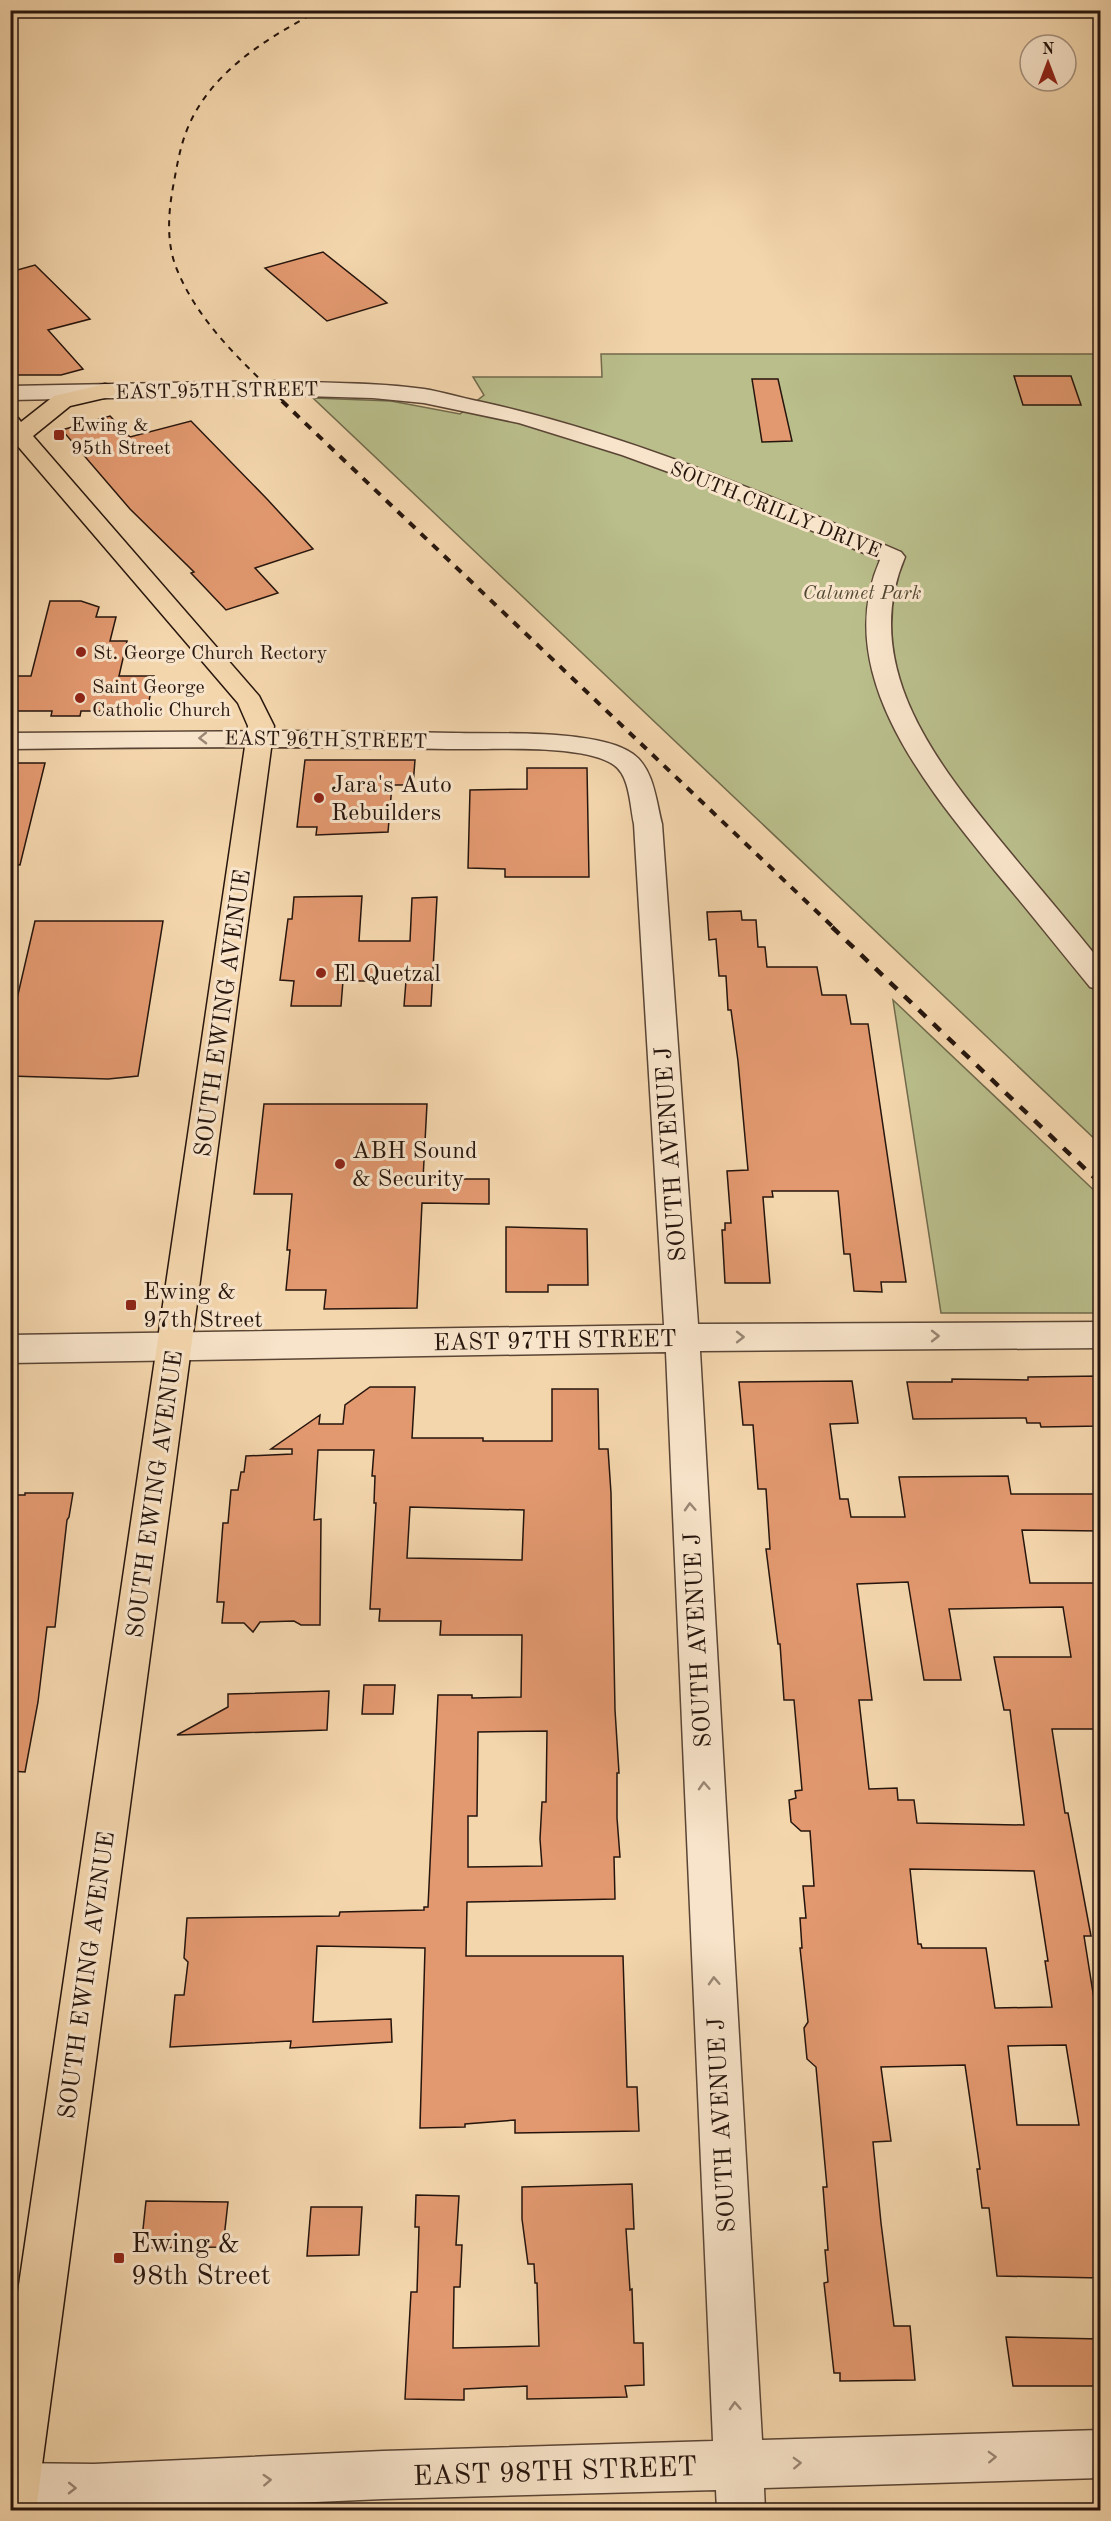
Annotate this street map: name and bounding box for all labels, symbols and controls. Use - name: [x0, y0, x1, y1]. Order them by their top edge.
- north arrow: [1018, 33, 1078, 93]
- text: N: [1042, 42, 1055, 58]
- street label: EAST 95TH STREET: [115, 380, 319, 404]
- place label: Ewing & 95th Street: [71, 416, 171, 459]
- marker: Ewing & 95th Street: [52, 428, 66, 442]
- street label: SOUTH CRILLY DRIVE: [667, 459, 884, 562]
- park label: Calumet Park: [803, 584, 922, 604]
- place label: St. George Church Rectory: [93, 644, 328, 664]
- marker: St. George Church Rectory: [74, 645, 88, 659]
- place label: Saint George Catholic Church: [92, 678, 231, 721]
- marker: Saint George Catholic Church: [73, 691, 87, 705]
- street label: EAST 96TH STREET: [224, 729, 428, 753]
- one-way arrow: [198, 732, 207, 745]
- place label: Jara's Auto Rebuilders: [331, 774, 452, 826]
- marker: Jara's Auto Rebuilders: [312, 791, 326, 805]
- street label: SOUTH EWING AVENUE: [192, 868, 256, 1158]
- place label: El Quetzal: [333, 963, 441, 987]
- marker: El Quetzal: [314, 966, 328, 980]
- street label: SOUTH AVENUE J: [653, 1046, 691, 1262]
- place label: ABH Sound & Security: [352, 1140, 478, 1192]
- marker: ABH Sound & Security: [333, 1157, 347, 1171]
- place label: Ewing & 97th Street: [143, 1281, 263, 1333]
- marker: Ewing & 97th Street: [124, 1298, 138, 1312]
- street label: EAST 97TH STREET: [433, 1328, 677, 1356]
- one-way arrow: [931, 1330, 940, 1342]
- one-way arrow: [736, 1331, 745, 1343]
- street label: SOUTH EWING AVENUE: [124, 1349, 188, 1639]
- one-way arrow: [684, 1503, 697, 1512]
- street label: SOUTH AVENUE J: [681, 1532, 717, 1748]
- one-way arrow: [698, 1781, 711, 1790]
- street label: SOUTH EWING AVENUE: [56, 1830, 120, 2120]
- one-way arrow: [707, 1976, 720, 1985]
- street label: SOUTH AVENUE J: [705, 2017, 741, 2233]
- place label: Ewing & 98th Street: [131, 2231, 271, 2291]
- marker: Ewing & 98th Street: [112, 2251, 126, 2265]
- one-way arrow: [729, 2402, 742, 2411]
- one-way arrow: [987, 2451, 996, 2463]
- street label: EAST 98TH STREET: [413, 2454, 698, 2492]
- one-way arrow: [792, 2456, 801, 2469]
- one-way arrow: [263, 2474, 272, 2487]
- one-way arrow: [68, 2482, 77, 2494]

